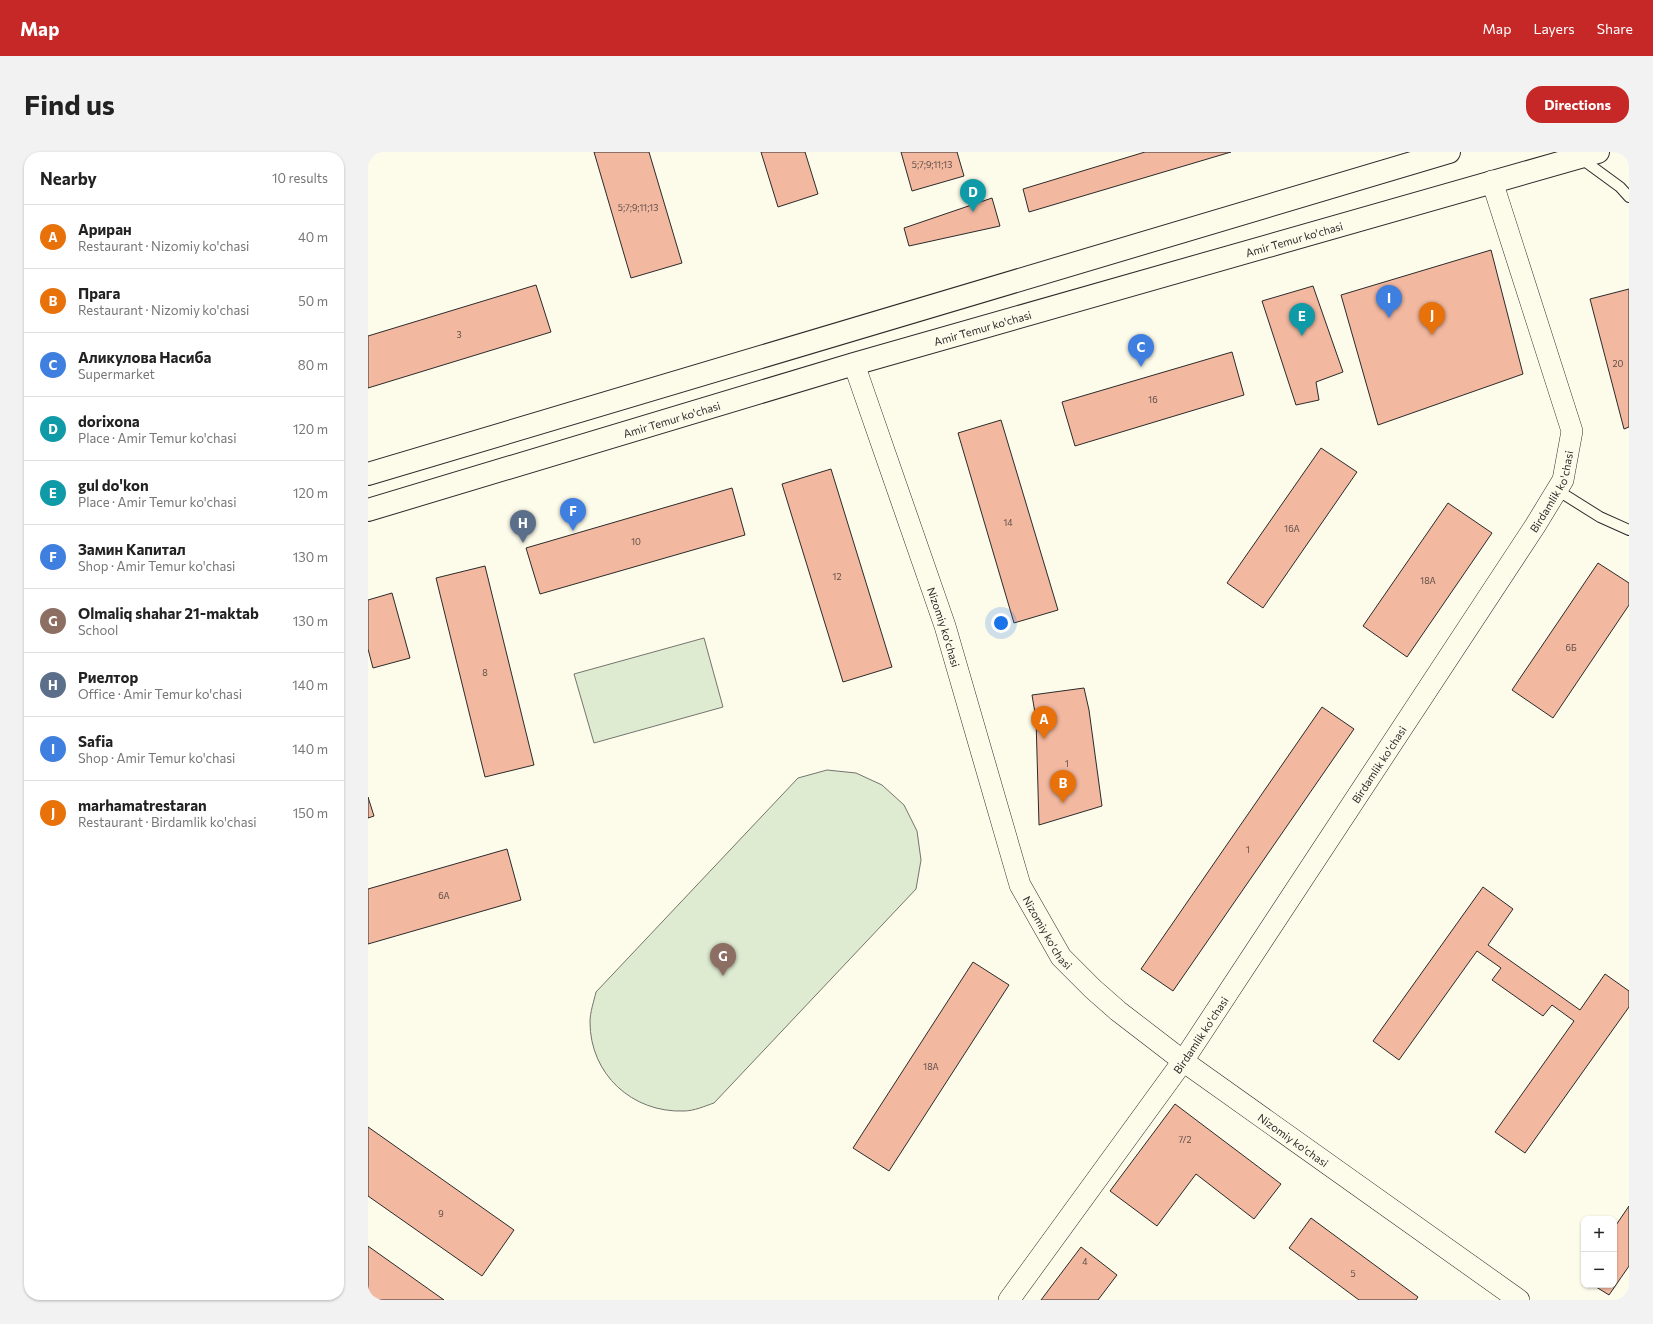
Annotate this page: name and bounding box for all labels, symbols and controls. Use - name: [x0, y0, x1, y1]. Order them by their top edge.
- text: Map: [20, 17, 59, 40]
- text: Map: [1483, 20, 1511, 37]
- text: Layers: [1533, 20, 1575, 37]
- text: Share: [1597, 20, 1633, 37]
- button: Directions: [1526, 86, 1629, 123]
- text: Find us: [24, 87, 115, 121]
- house number: 5;7;9;11;13: [912, 159, 952, 170]
- text: Nearby: [40, 168, 97, 189]
- text: 10 results: [272, 170, 328, 186]
- pin: D: [960, 179, 986, 212]
- house number: 5;7;9;11;13: [618, 202, 658, 213]
- street label: Amir Temur ko'chasi: [1244, 219, 1344, 259]
- text: Ариран: [78, 220, 132, 238]
- text: A: [48, 229, 58, 245]
- text: 40 m: [298, 229, 328, 245]
- text: Restaurant · Nizomiy ko'chasi: [78, 238, 249, 254]
- text: Прага: [78, 284, 120, 302]
- pin: I: [1376, 285, 1402, 318]
- text: B: [49, 293, 57, 309]
- text: 50 m: [298, 293, 328, 309]
- text: Restaurant · Nizomiy ko'chasi: [78, 302, 249, 318]
- pin: J: [1419, 302, 1445, 335]
- pin: E: [1289, 303, 1315, 336]
- street label: Amir Temur ko'chasi: [932, 307, 1033, 347]
- house number: 3: [456, 329, 462, 340]
- pin: C: [1128, 334, 1154, 367]
- text: Аликулова Насиба: [78, 348, 211, 366]
- text: C: [49, 357, 57, 373]
- text: 80 m: [298, 357, 328, 373]
- house number: 20: [1613, 358, 1624, 369]
- text: Supermarket: [78, 366, 155, 382]
- house number: 16: [1148, 394, 1158, 405]
- street label: Amir Temur ko'chasi: [621, 398, 722, 440]
- text: dorixona: [78, 412, 140, 430]
- text: D: [48, 421, 58, 437]
- text: 120 m: [293, 421, 328, 437]
- text: Place · Amir Temur ko'chasi: [78, 430, 236, 446]
- street label: Birdamlik ko'chasi: [1526, 449, 1575, 534]
- text: gul do'kon: [78, 476, 149, 494]
- text: E: [49, 485, 57, 501]
- text: 120 m: [293, 485, 328, 501]
- text: Place · Amir Temur ko'chasi: [78, 494, 236, 510]
- pin: F: [560, 498, 586, 531]
- pin: H: [510, 510, 536, 543]
- house number: 14: [1003, 517, 1013, 528]
- house number: 16A: [1284, 523, 1300, 534]
- house number: 10: [631, 536, 641, 547]
- text: Замин Капитал: [78, 540, 186, 558]
- text: F: [49, 549, 57, 565]
- text: 130 m: [293, 549, 328, 565]
- text: Shop · Amir Temur ko'chasi: [78, 558, 235, 574]
- house number: 12: [833, 571, 841, 582]
- house number: 18A: [1420, 575, 1436, 586]
- street label: Nizomiy ko'chasi: [925, 585, 963, 669]
- text: Olmaliq shahar 21-maktab: [78, 604, 259, 622]
- text: G: [48, 613, 58, 629]
- text: 130 m: [293, 613, 328, 629]
- your location: [991, 613, 1011, 633]
- text: School: [78, 622, 118, 638]
- house number: 6Б: [1565, 642, 1577, 653]
- house number: 8: [482, 667, 488, 678]
- text: Риелтор: [78, 668, 138, 686]
- text: H: [48, 677, 58, 693]
- text: 140 m: [292, 677, 328, 693]
- text: Office · Amir Temur ko'chasi: [78, 686, 242, 702]
- pin: A: [1031, 706, 1057, 739]
- street label: Birdamlik ko'chasi: [1348, 723, 1408, 805]
- text: Safia: [78, 732, 113, 750]
- text: I: [51, 741, 55, 757]
- text: 140 m: [292, 741, 328, 757]
- text: Shop · Amir Temur ko'chasi: [78, 750, 235, 766]
- house number: 1: [1065, 758, 1069, 769]
- pin: B: [1050, 770, 1076, 803]
- text: marhamatrestaran: [78, 796, 207, 814]
- text: J: [51, 805, 55, 821]
- text: 150 m: [293, 805, 328, 821]
- text: Restaurant · Birdamlik ko'chasi: [78, 814, 257, 830]
- house number: 1: [1246, 844, 1250, 855]
- house number: 6А: [438, 890, 450, 901]
- street label: Nizomiy ko'chasi: [1021, 893, 1075, 971]
- pin: G: [710, 943, 736, 976]
- street label: Birdamlik ko'chasi: [1170, 994, 1230, 1076]
- house number: 18А: [923, 1061, 939, 1072]
- street label: Nizomiy ko'chasi: [1256, 1110, 1331, 1169]
- house number: 7/2: [1178, 1134, 1192, 1145]
- house number: 9: [438, 1208, 444, 1219]
- map controls: [1581, 1216, 1617, 1288]
- button: +: [1581, 1216, 1617, 1252]
- button: −: [1581, 1252, 1617, 1288]
- house number: 4: [1082, 1256, 1088, 1267]
- house number: 5: [1350, 1268, 1356, 1279]

